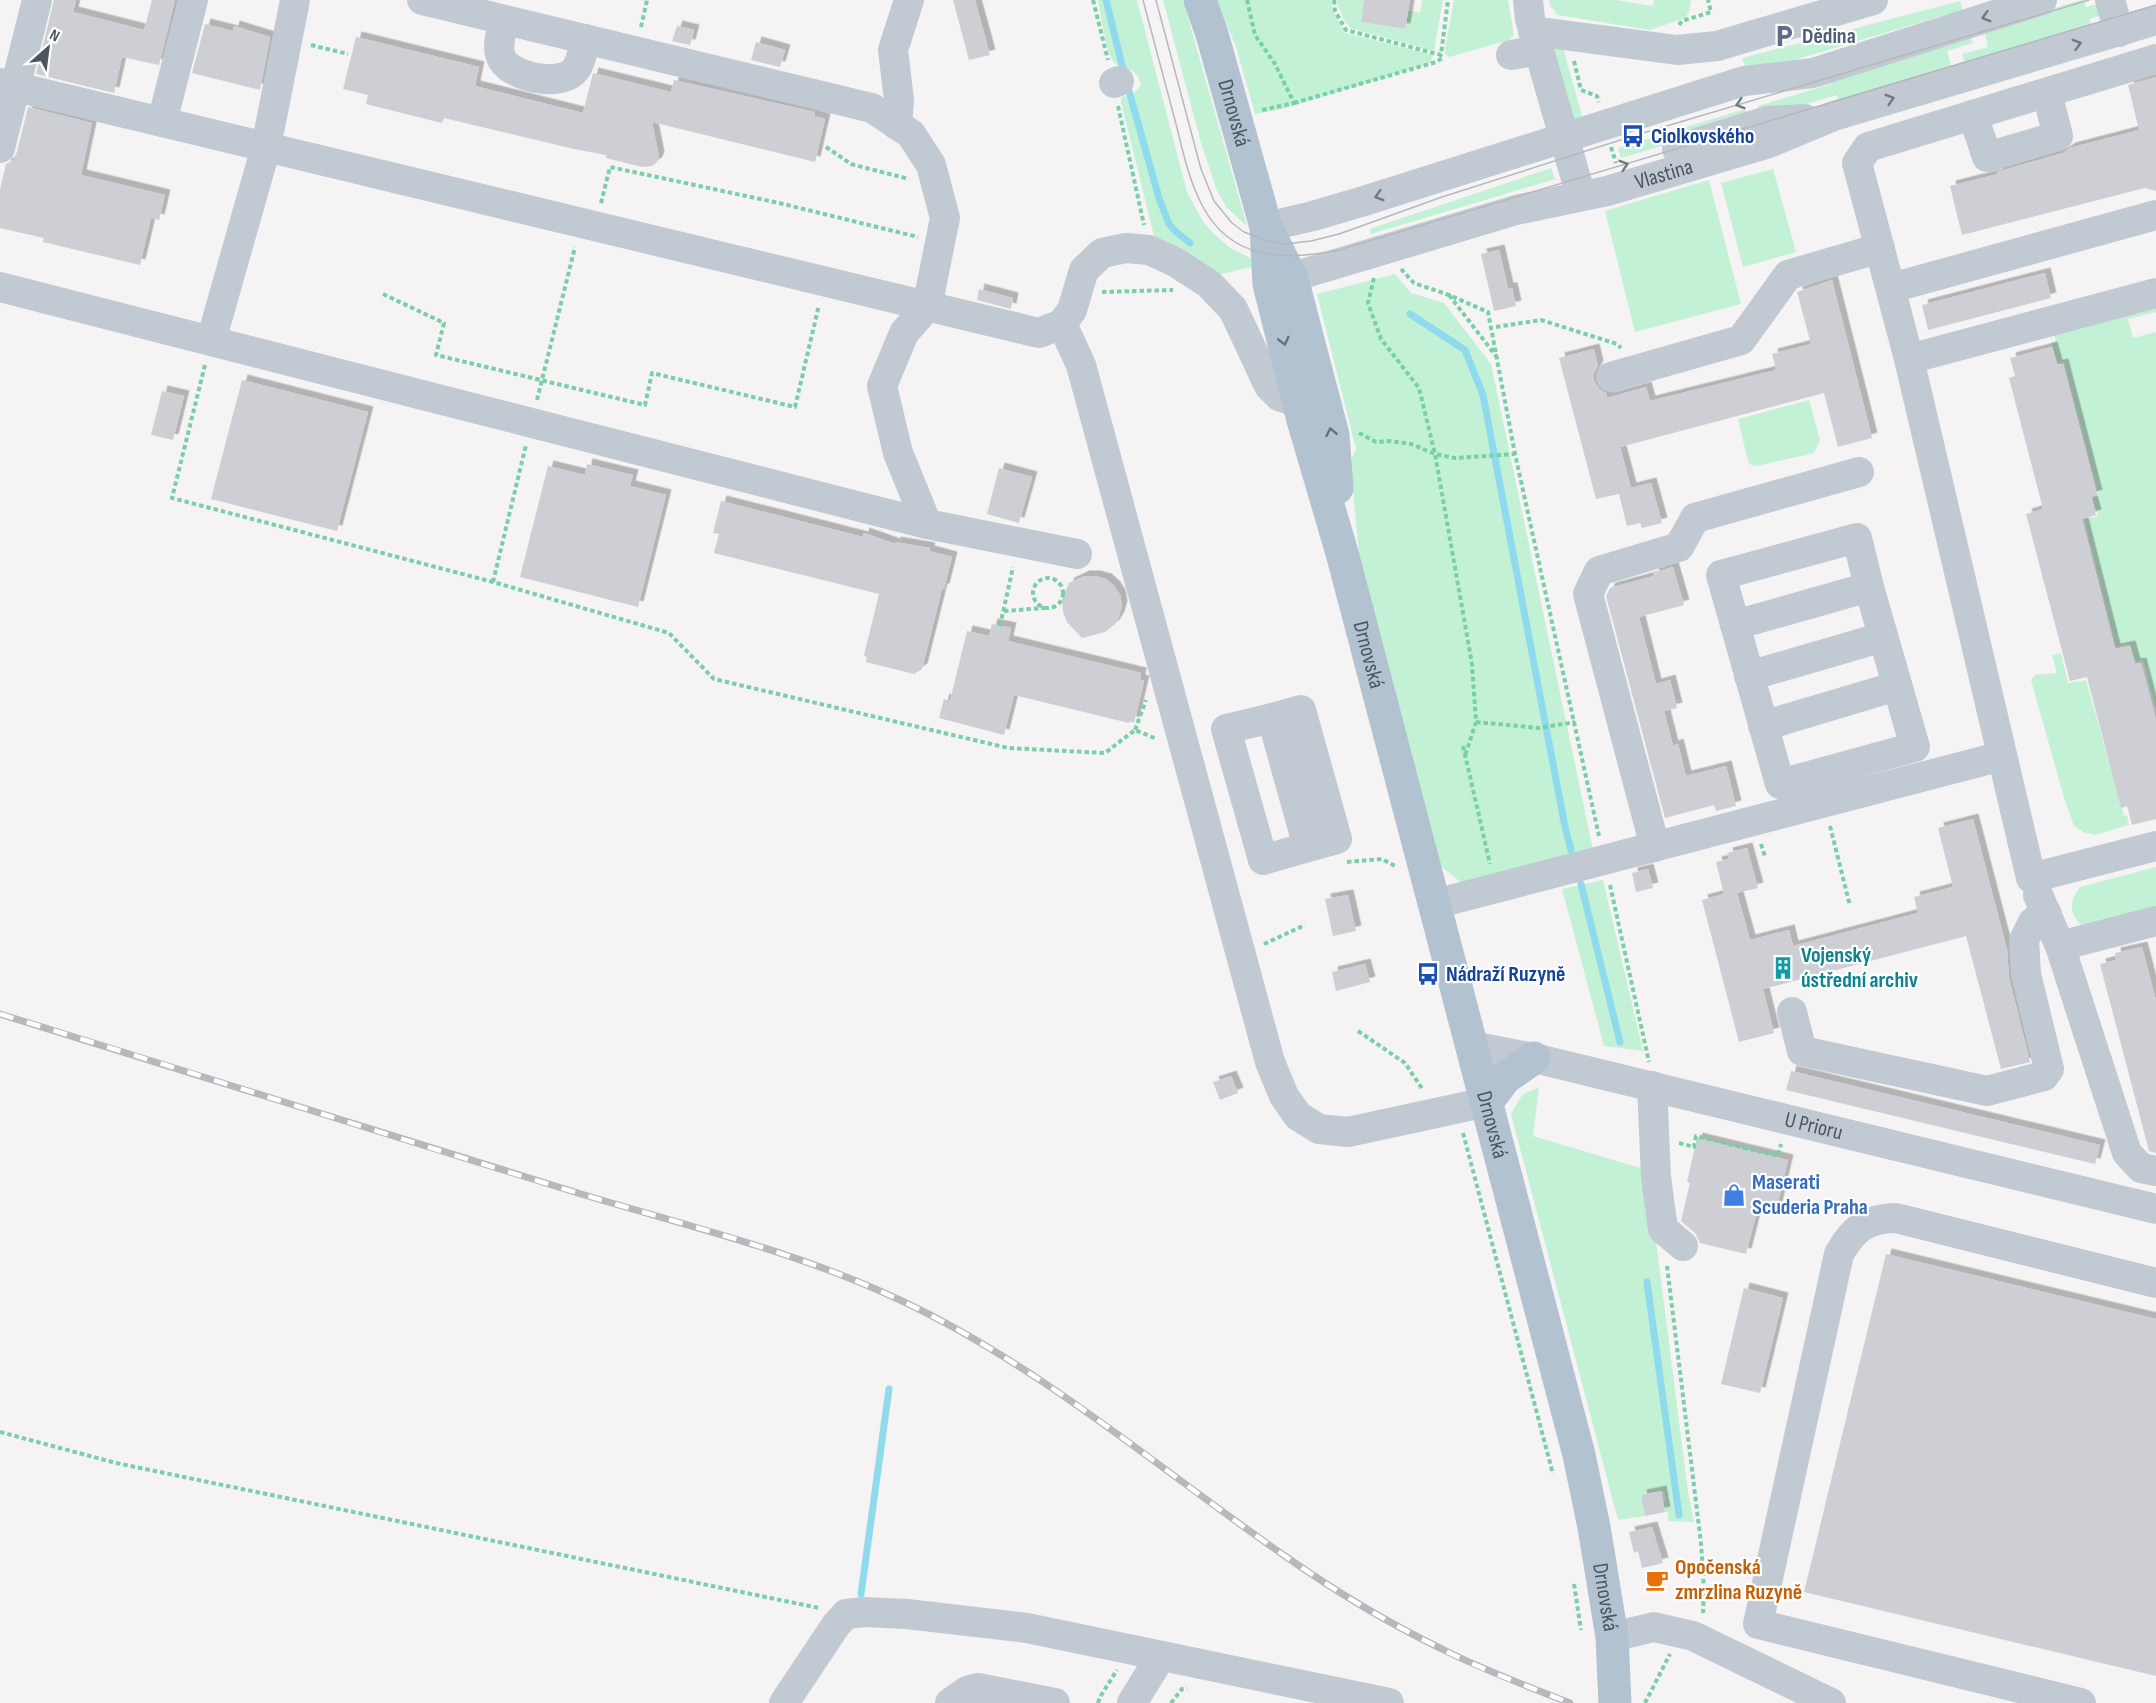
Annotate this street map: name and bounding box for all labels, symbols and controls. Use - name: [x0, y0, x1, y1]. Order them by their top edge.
- one-way arrow: [1981, 10, 1992, 22]
- north arrow: [18, 18, 78, 78]
- parking icon: Dědina: [1771, 23, 1797, 49]
- place label: Dědina: [1802, 23, 1856, 50]
- text: N: [46, 26, 63, 46]
- one-way arrow: [2071, 39, 2082, 51]
- street label: Drnovská: [1212, 76, 1256, 150]
- one-way arrow: [1884, 94, 1895, 106]
- one-way arrow: [1735, 97, 1746, 109]
- bus stop icon: Ciolkovského: [1620, 123, 1646, 149]
- place label: Ciolkovského: [1651, 123, 1754, 150]
- street label: Vlastina: [1632, 153, 1696, 196]
- one-way arrow: [1618, 160, 1629, 172]
- one-way arrow: [1374, 189, 1384, 201]
- one-way arrow: [1276, 336, 1289, 346]
- one-way arrow: [1326, 427, 1339, 437]
- street label: Drnovská: [1347, 618, 1391, 691]
- place label: Vojenský ústřední archiv: [1801, 942, 1918, 994]
- building icon: Vojenský ústřední archiv: [1770, 955, 1796, 981]
- bus stop icon: Nádraží Ruzyně: [1415, 961, 1441, 987]
- place label: Nádraží Ruzyně: [1446, 961, 1565, 988]
- street label: Drnovská: [1470, 1088, 1514, 1161]
- street label: U Prioru: [1782, 1106, 1845, 1146]
- place label: Maserati Scuderia Praha: [1752, 1169, 1868, 1221]
- shop icon: Maserati Scuderia Praha: [1721, 1182, 1747, 1208]
- place label: Opočenská zmrzlina Ruzyně: [1675, 1554, 1802, 1606]
- street label: Drnovská: [1587, 1561, 1624, 1633]
- cafe icon: Opočenská zmrzlina Ruzyně: [1644, 1567, 1670, 1593]

